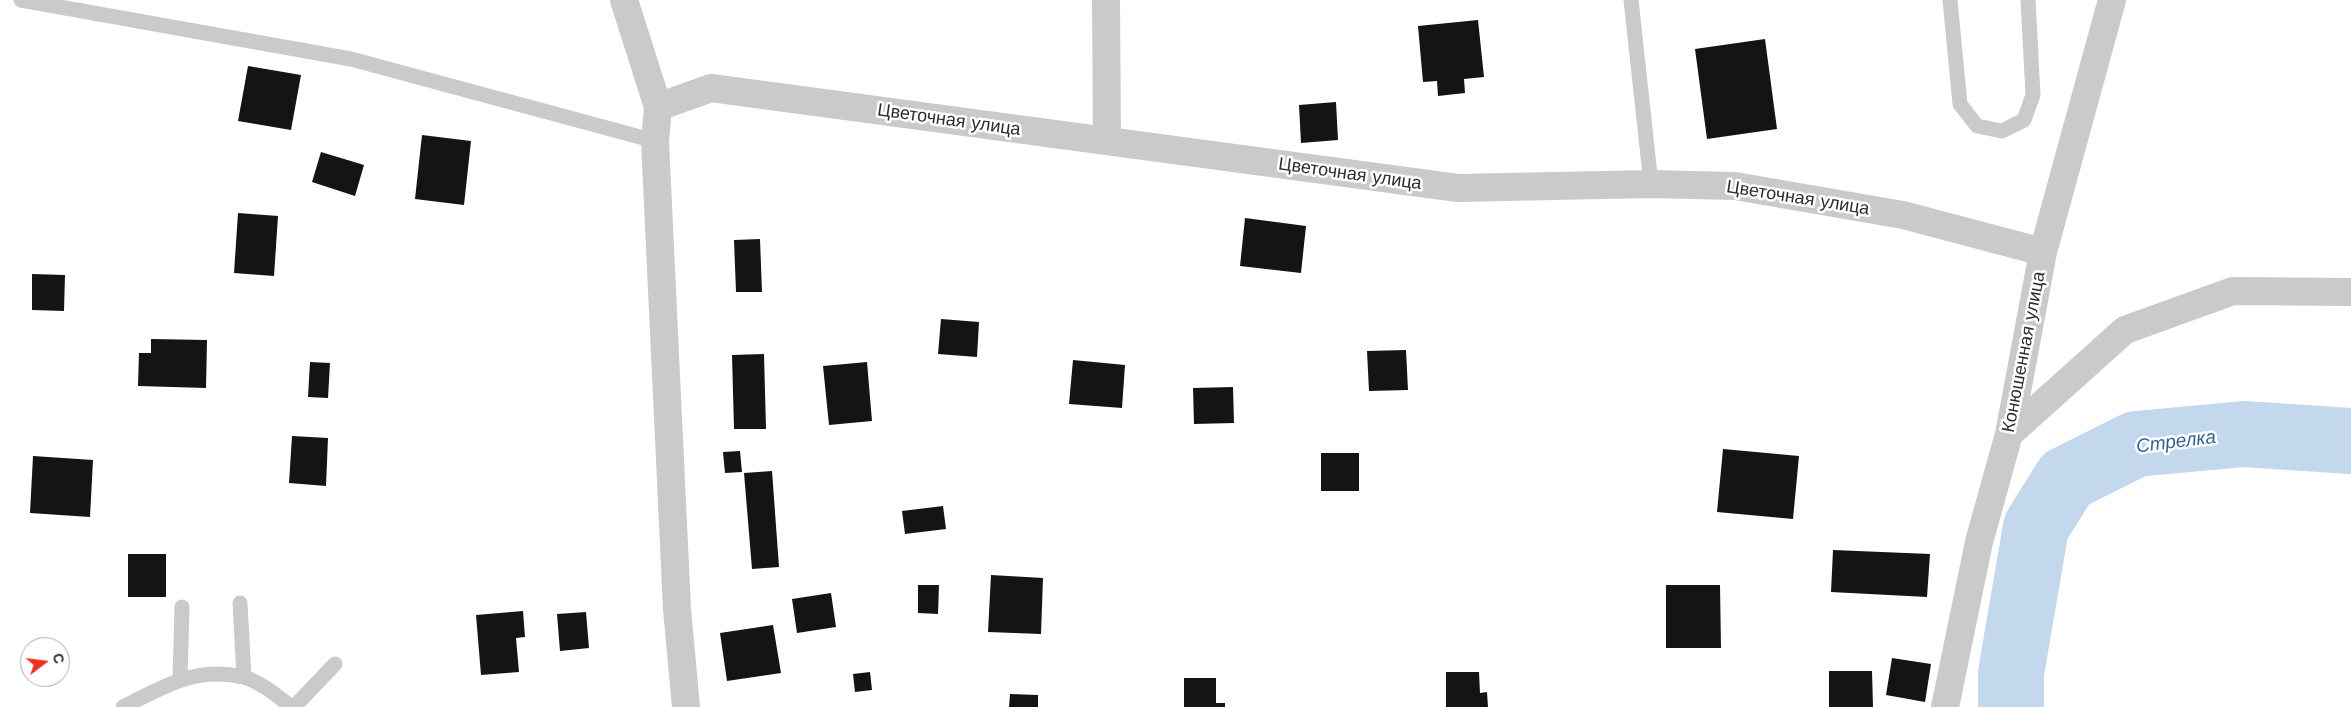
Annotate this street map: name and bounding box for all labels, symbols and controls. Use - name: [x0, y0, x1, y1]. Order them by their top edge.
- street label: Цветочная улица: [876, 99, 1022, 141]
- street label: Цветочная улица: [1277, 153, 1423, 195]
- street label: Цветочная улица: [1725, 176, 1871, 220]
- street label: Конюшенная улица: [1998, 270, 2050, 434]
- water label: Стрелка: [2135, 426, 2217, 458]
- north arrow: [20, 637, 70, 687]
- text: С: [49, 651, 68, 665]

